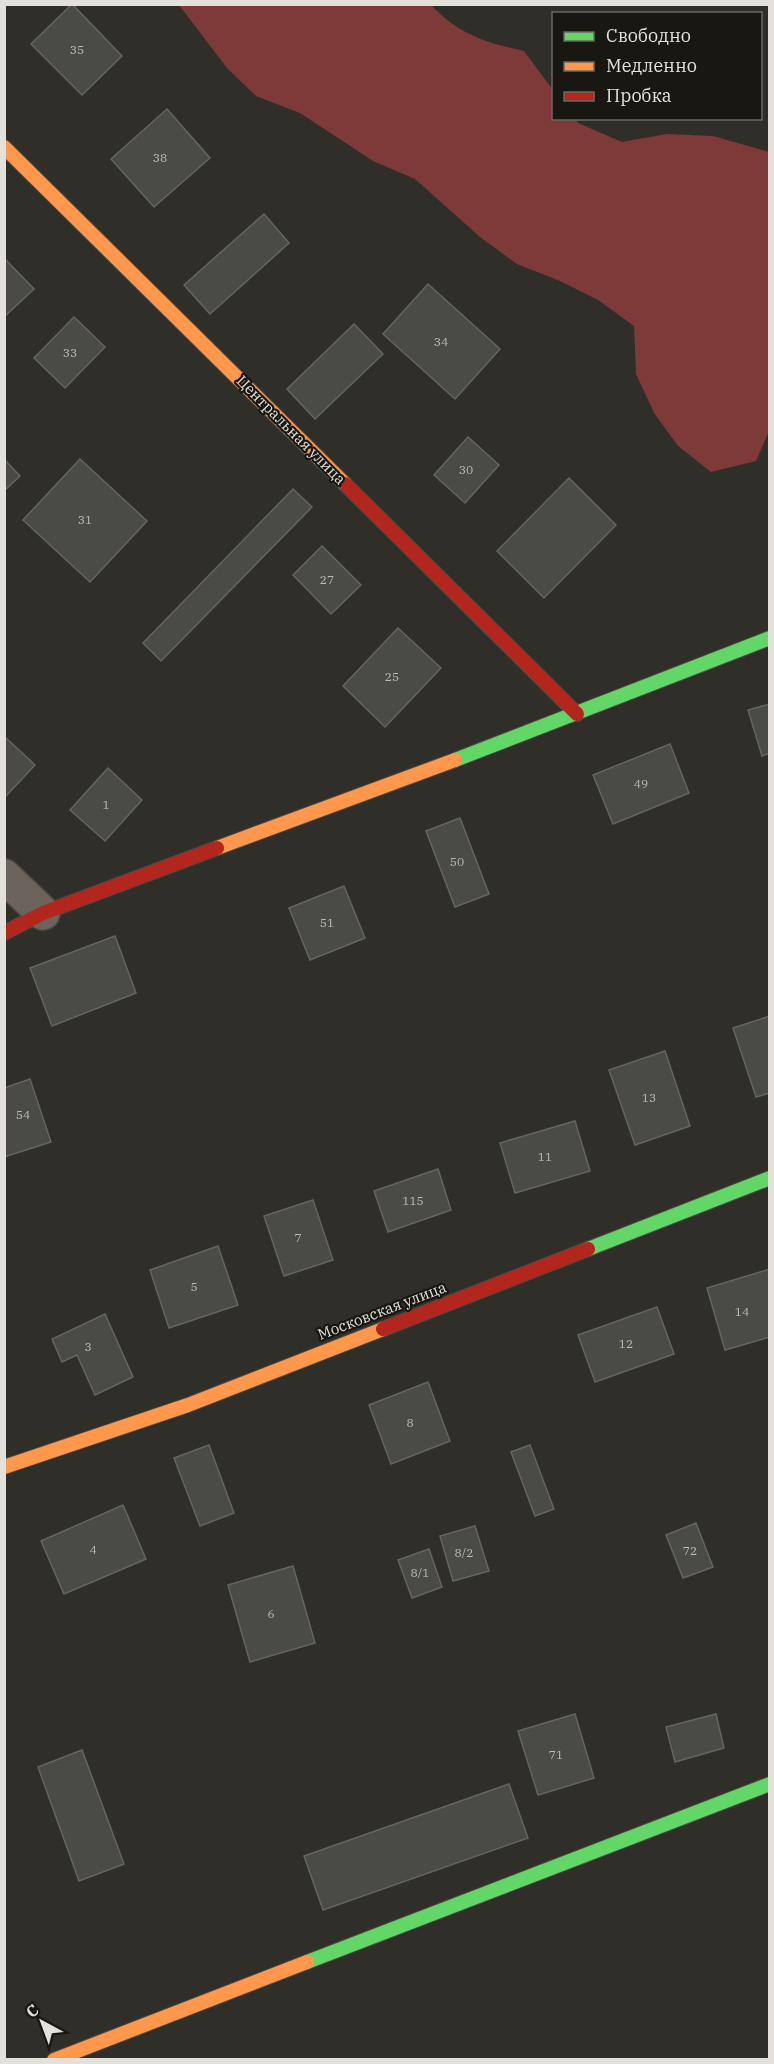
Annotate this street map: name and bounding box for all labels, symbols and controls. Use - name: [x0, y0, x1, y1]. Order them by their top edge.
- legend: [552, 12, 762, 120]
- text: Свободно: [606, 24, 691, 47]
- house number: 35: [70, 42, 84, 57]
- text: Медленно: [606, 54, 697, 77]
- text: Пробка: [606, 84, 672, 107]
- house number: 38: [153, 150, 167, 165]
- house number: 34: [434, 334, 448, 349]
- house number: 33: [63, 345, 77, 360]
- street label: Центральная улица: [233, 371, 350, 488]
- house number: 30: [459, 462, 473, 477]
- house number: 31: [78, 512, 92, 527]
- house number: 27: [320, 572, 334, 587]
- house number: 25: [385, 669, 399, 684]
- house number: 49: [634, 776, 648, 791]
- house number: 1: [102, 797, 110, 812]
- house number: 50: [450, 854, 464, 869]
- house number: 51: [320, 915, 334, 930]
- house number: 13: [642, 1090, 656, 1105]
- house number: 54: [16, 1107, 30, 1122]
- house number: 11: [538, 1149, 552, 1164]
- house number: 115: [402, 1193, 424, 1208]
- house number: 7: [294, 1230, 302, 1245]
- street label: Московская улица: [315, 1277, 449, 1344]
- house number: 5: [190, 1279, 198, 1294]
- house number: 14: [735, 1304, 749, 1319]
- house number: 12: [619, 1336, 633, 1351]
- house number: 3: [84, 1339, 92, 1354]
- house number: 8: [406, 1415, 414, 1430]
- house number: 4: [89, 1542, 97, 1557]
- house number: 72: [683, 1543, 697, 1558]
- house number: 8/2: [455, 1545, 473, 1560]
- house number: 8/1: [411, 1565, 429, 1580]
- house number: 6: [267, 1606, 275, 1621]
- house number: 71: [549, 1747, 563, 1762]
- north arrow: [12, 1992, 72, 2052]
- text: С: [22, 2000, 43, 2022]

